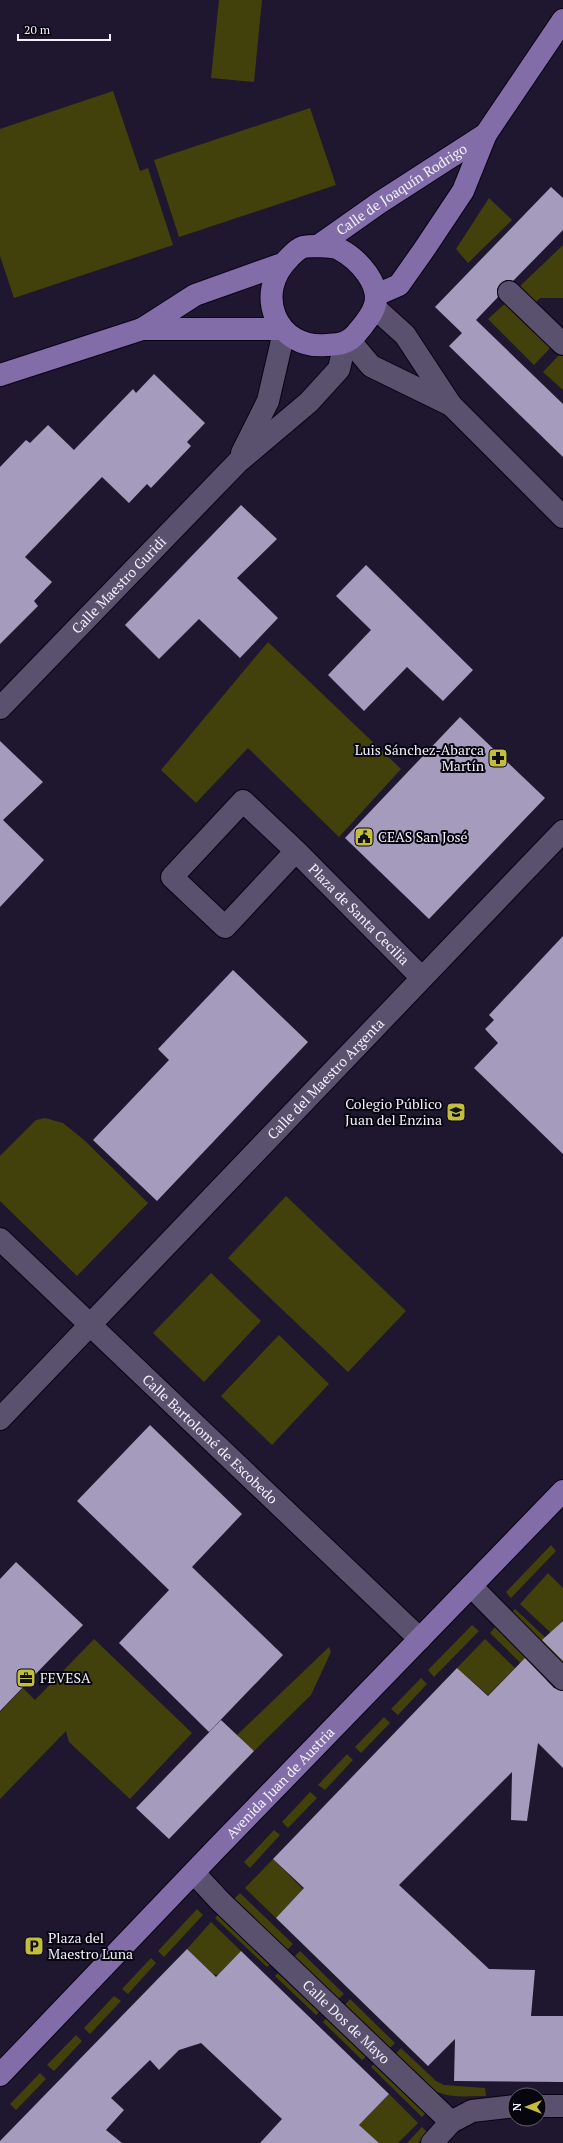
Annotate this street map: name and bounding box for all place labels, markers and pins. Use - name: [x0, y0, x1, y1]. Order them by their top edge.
- place label: Luis Sánchez-Abarca Martín: [355, 740, 485, 775]
- pharmacy icon: Luis Sánchez-Abarca Martín: [487, 747, 509, 769]
- public building icon: CEAS San José: [353, 826, 375, 848]
- place label: CEAS San José: [378, 827, 468, 846]
- place label: Colegio Público Juan del Enzina: [345, 1094, 442, 1129]
- school or university icon: Colegio Público Juan del Enzina: [445, 1101, 467, 1123]
- office icon: FEVESA: [15, 1667, 37, 1689]
- place label: FEVESA: [40, 1668, 91, 1687]
- place label: Plaza del Maestro Luna: [48, 1928, 133, 1963]
- parking icon: Plaza del Maestro Luna: [23, 1935, 45, 1957]

